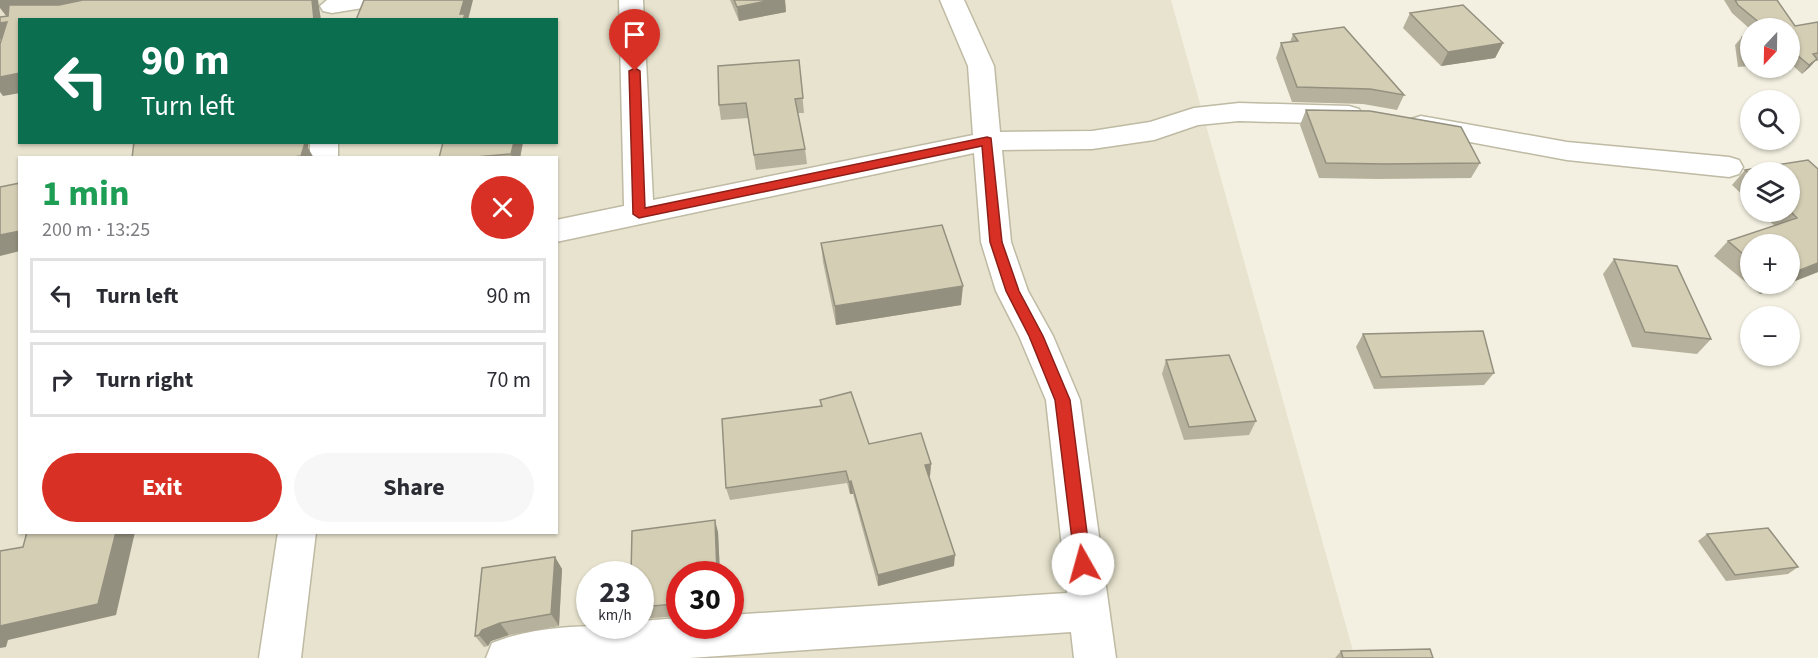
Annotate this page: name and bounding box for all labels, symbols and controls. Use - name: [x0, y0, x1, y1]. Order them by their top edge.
- pin: [609, 9, 660, 71]
- icon: arrive: [618, 18, 651, 51]
- north arrow: [1740, 18, 1800, 78]
- map controls: [1740, 18, 1800, 366]
- text: 90 m: [141, 31, 230, 91]
- icon: left: [42, 42, 120, 120]
- text: Turn left: [141, 87, 235, 126]
- button: search: [1740, 90, 1800, 150]
- button: layers: [1740, 162, 1800, 222]
- text: 1 min: [42, 168, 130, 219]
- button: close: [471, 176, 534, 239]
- text: 200 m · 13:25: [42, 216, 150, 244]
- button: +: [1740, 234, 1800, 294]
- icon: left: [45, 279, 78, 312]
- text: Turn left: [96, 280, 178, 312]
- text: 90 m: [486, 280, 531, 312]
- button: −: [1740, 306, 1800, 366]
- icon: right: [45, 363, 78, 396]
- text: Turn right: [96, 364, 193, 396]
- text: 70 m: [486, 364, 531, 396]
- button: Exit: [42, 453, 282, 522]
- button: Share: [294, 453, 534, 522]
- position arrow: [1051, 532, 1115, 596]
- speed limit sign: 30: [666, 561, 744, 639]
- text: 23: [599, 571, 631, 614]
- text: km/h: [598, 605, 632, 626]

